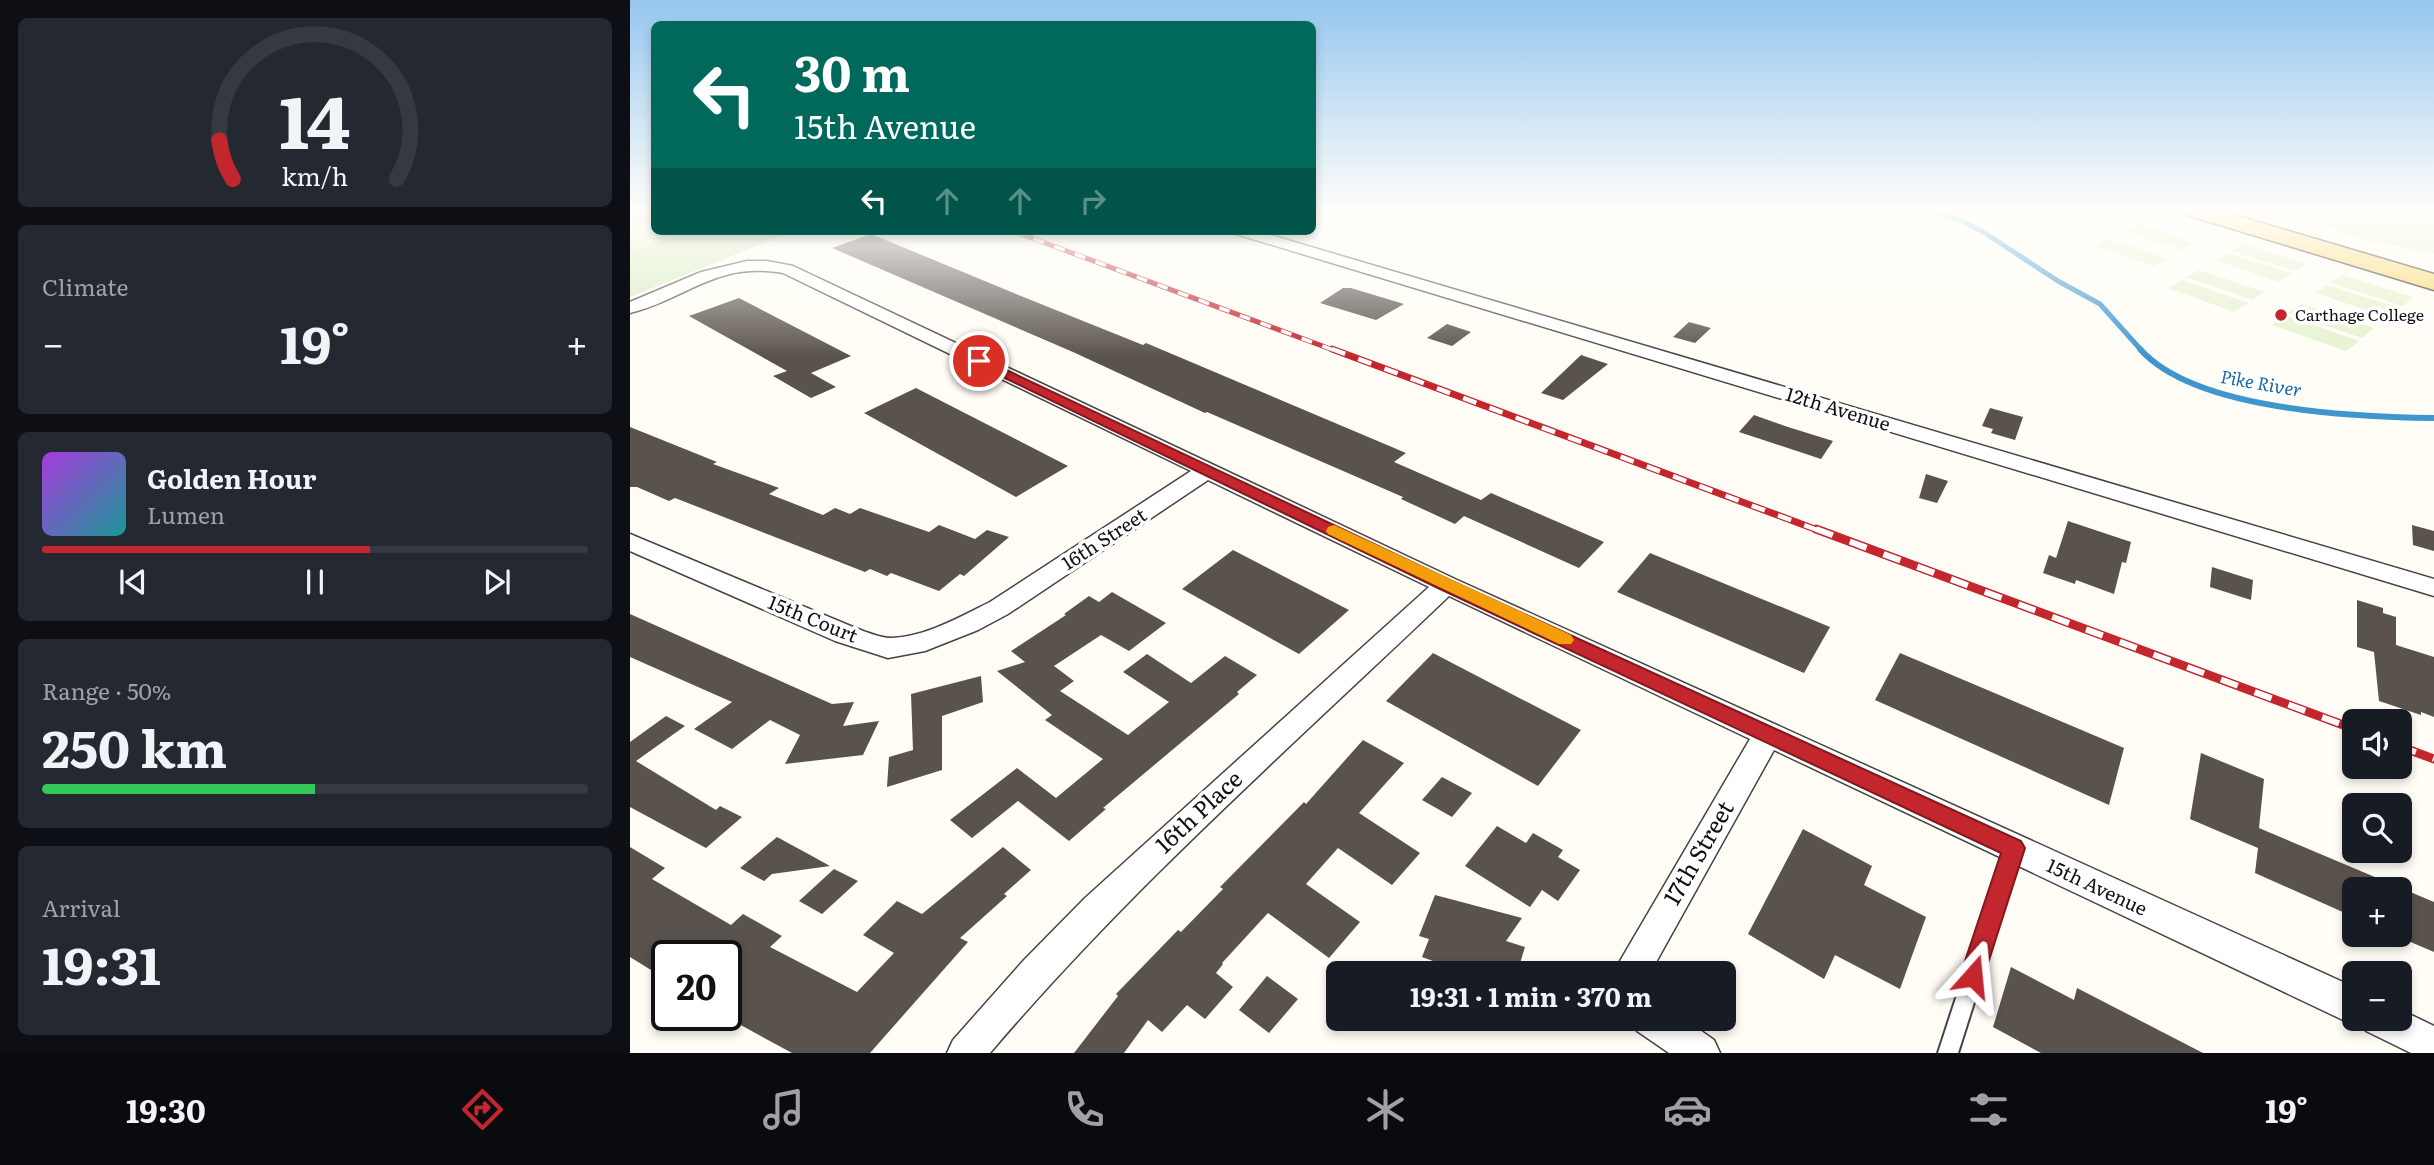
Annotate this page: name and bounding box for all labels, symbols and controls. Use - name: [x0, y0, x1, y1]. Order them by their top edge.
- text: 30 m: [794, 34, 910, 107]
- icon: left: [679, 49, 770, 140]
- text: 14: [279, 63, 351, 171]
- text: 15th Avenue: [794, 101, 976, 149]
- text: km/h: [282, 156, 348, 193]
- icon: left: [855, 182, 893, 220]
- icon: ahead: [928, 182, 966, 220]
- icon: ahead: [1001, 182, 1039, 220]
- icon: right: [1074, 182, 1112, 220]
- text: Climate: [42, 269, 128, 303]
- place label: Carthage College: [2295, 302, 2424, 326]
- text: 19°: [280, 303, 350, 380]
- marker: Carthage College: [2273, 307, 2289, 323]
- text: −: [42, 313, 64, 370]
- text: +: [566, 313, 588, 370]
- pin: [949, 331, 1009, 391]
- icon: arrive: [960, 342, 998, 380]
- water label: Pike River: [2218, 362, 2304, 403]
- street label: 12th Avenue: [1782, 379, 1894, 437]
- text: Golden Hour: [147, 458, 316, 497]
- text: Lumen: [147, 497, 225, 531]
- street label: 16th Street: [1055, 500, 1152, 576]
- icon: previous: [114, 563, 152, 601]
- icon: pause: [296, 563, 334, 601]
- icon: next: [478, 563, 516, 601]
- street label: 15th Court: [764, 587, 863, 649]
- text: Range · 50%: [42, 673, 171, 707]
- text: 250 km: [42, 707, 227, 784]
- map controls: [2342, 709, 2412, 1031]
- button: sound: [2342, 709, 2412, 779]
- street label: 16th Place: [1147, 761, 1249, 860]
- street label: 17th Street: [1654, 793, 1741, 910]
- button: search: [2342, 793, 2412, 863]
- street label: 15th Avenue: [2042, 851, 2152, 922]
- button: +: [2342, 877, 2412, 947]
- text: Arrival: [42, 890, 121, 924]
- text: 19:31: [42, 924, 161, 1001]
- position arrow: [1936, 939, 2010, 1013]
- speed limit sign: 20: [651, 940, 742, 1031]
- button: −: [2342, 961, 2412, 1031]
- text: 19:31 · 1 min · 370 m: [1410, 976, 1652, 1015]
- text: 19:30: [126, 1085, 206, 1133]
- icon: directions: [458, 1085, 507, 1134]
- icon: music: [759, 1085, 808, 1134]
- icon: phone: [1060, 1085, 1109, 1134]
- icon: climate: [1361, 1085, 1410, 1134]
- icon: car: [1663, 1085, 1712, 1134]
- icon: filters: [1964, 1085, 2013, 1134]
- text: 19°: [2265, 1085, 2308, 1133]

